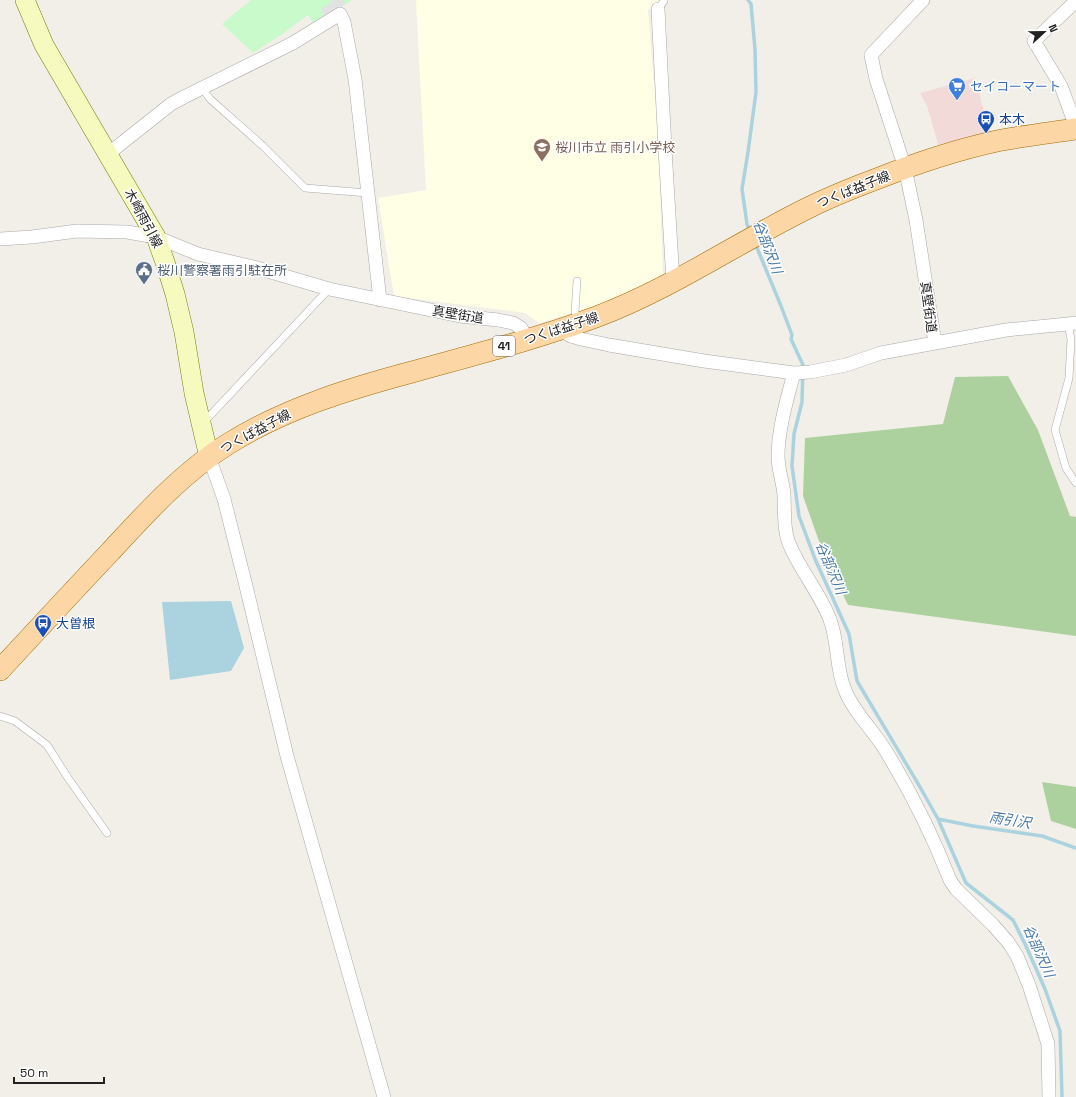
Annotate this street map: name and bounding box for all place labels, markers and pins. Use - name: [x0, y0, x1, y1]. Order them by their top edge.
- supermarket icon: セイコーマート: [947, 76, 967, 101]
- place label: セイコーマート: [970, 78, 1061, 95]
- bus stop icon: 本木: [976, 109, 996, 134]
- place label: 本木: [999, 111, 1025, 128]
- school or university icon: 桜川市立 雨引小学校: [532, 137, 552, 162]
- place label: 桜川市立 雨引小学校: [555, 139, 675, 156]
- public building icon: 桜川警察署雨引駐在所: [134, 260, 154, 285]
- place label: 桜川警察署雨引駐在所: [157, 262, 287, 279]
- bus stop icon: 大曽根: [33, 613, 53, 638]
- place label: 大曽根: [56, 615, 95, 632]

